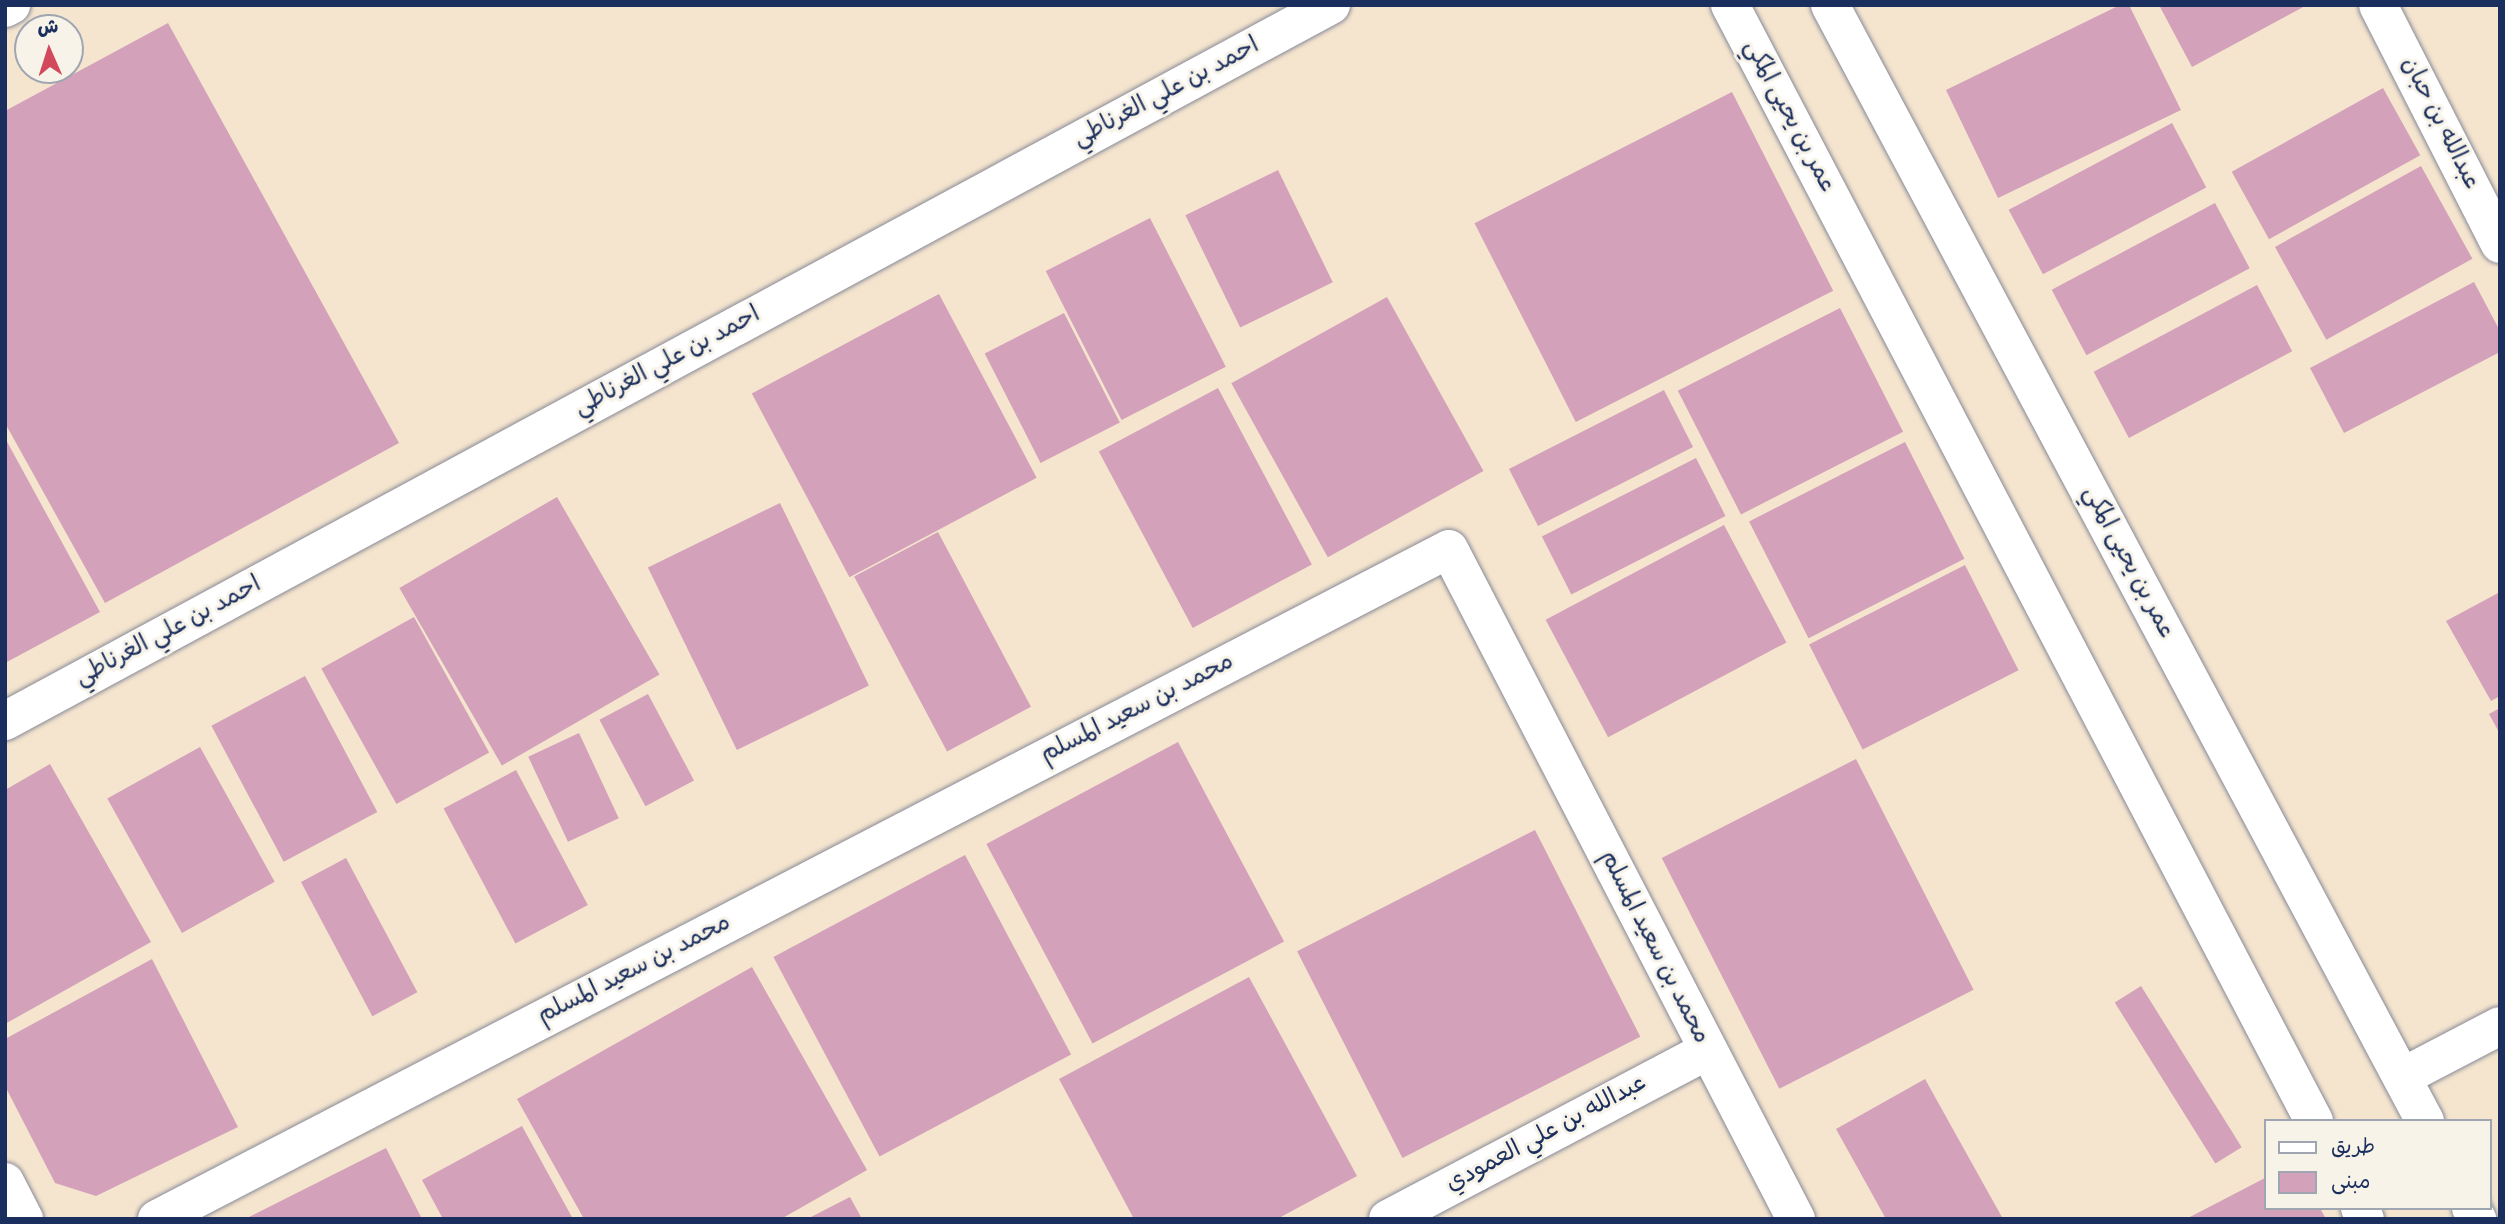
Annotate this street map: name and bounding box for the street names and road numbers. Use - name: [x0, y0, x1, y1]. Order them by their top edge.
- street label: احمد بن علي الغرناطي: [1069, 33, 1265, 155]
- street label: عمر بن يحيى المكي: [1736, 36, 1840, 198]
- street label: عبدالله بن حبان: [2393, 53, 2485, 195]
- street label: احمد بن علي الغرناطي: [570, 302, 766, 424]
- street label: عمر بن يحيى المكي: [2075, 482, 2179, 644]
- street label: احمد بن علي الغرناطي: [71, 572, 267, 694]
- street label: محمد بن سعيد المسلم: [1037, 649, 1239, 771]
- street label: محمد بن سعيد المسلم: [1592, 847, 1714, 1049]
- street label: محمد بن سعيد المسلم: [534, 910, 736, 1032]
- street label: عبدالله بن علي العمودي: [1442, 1070, 1652, 1200]

